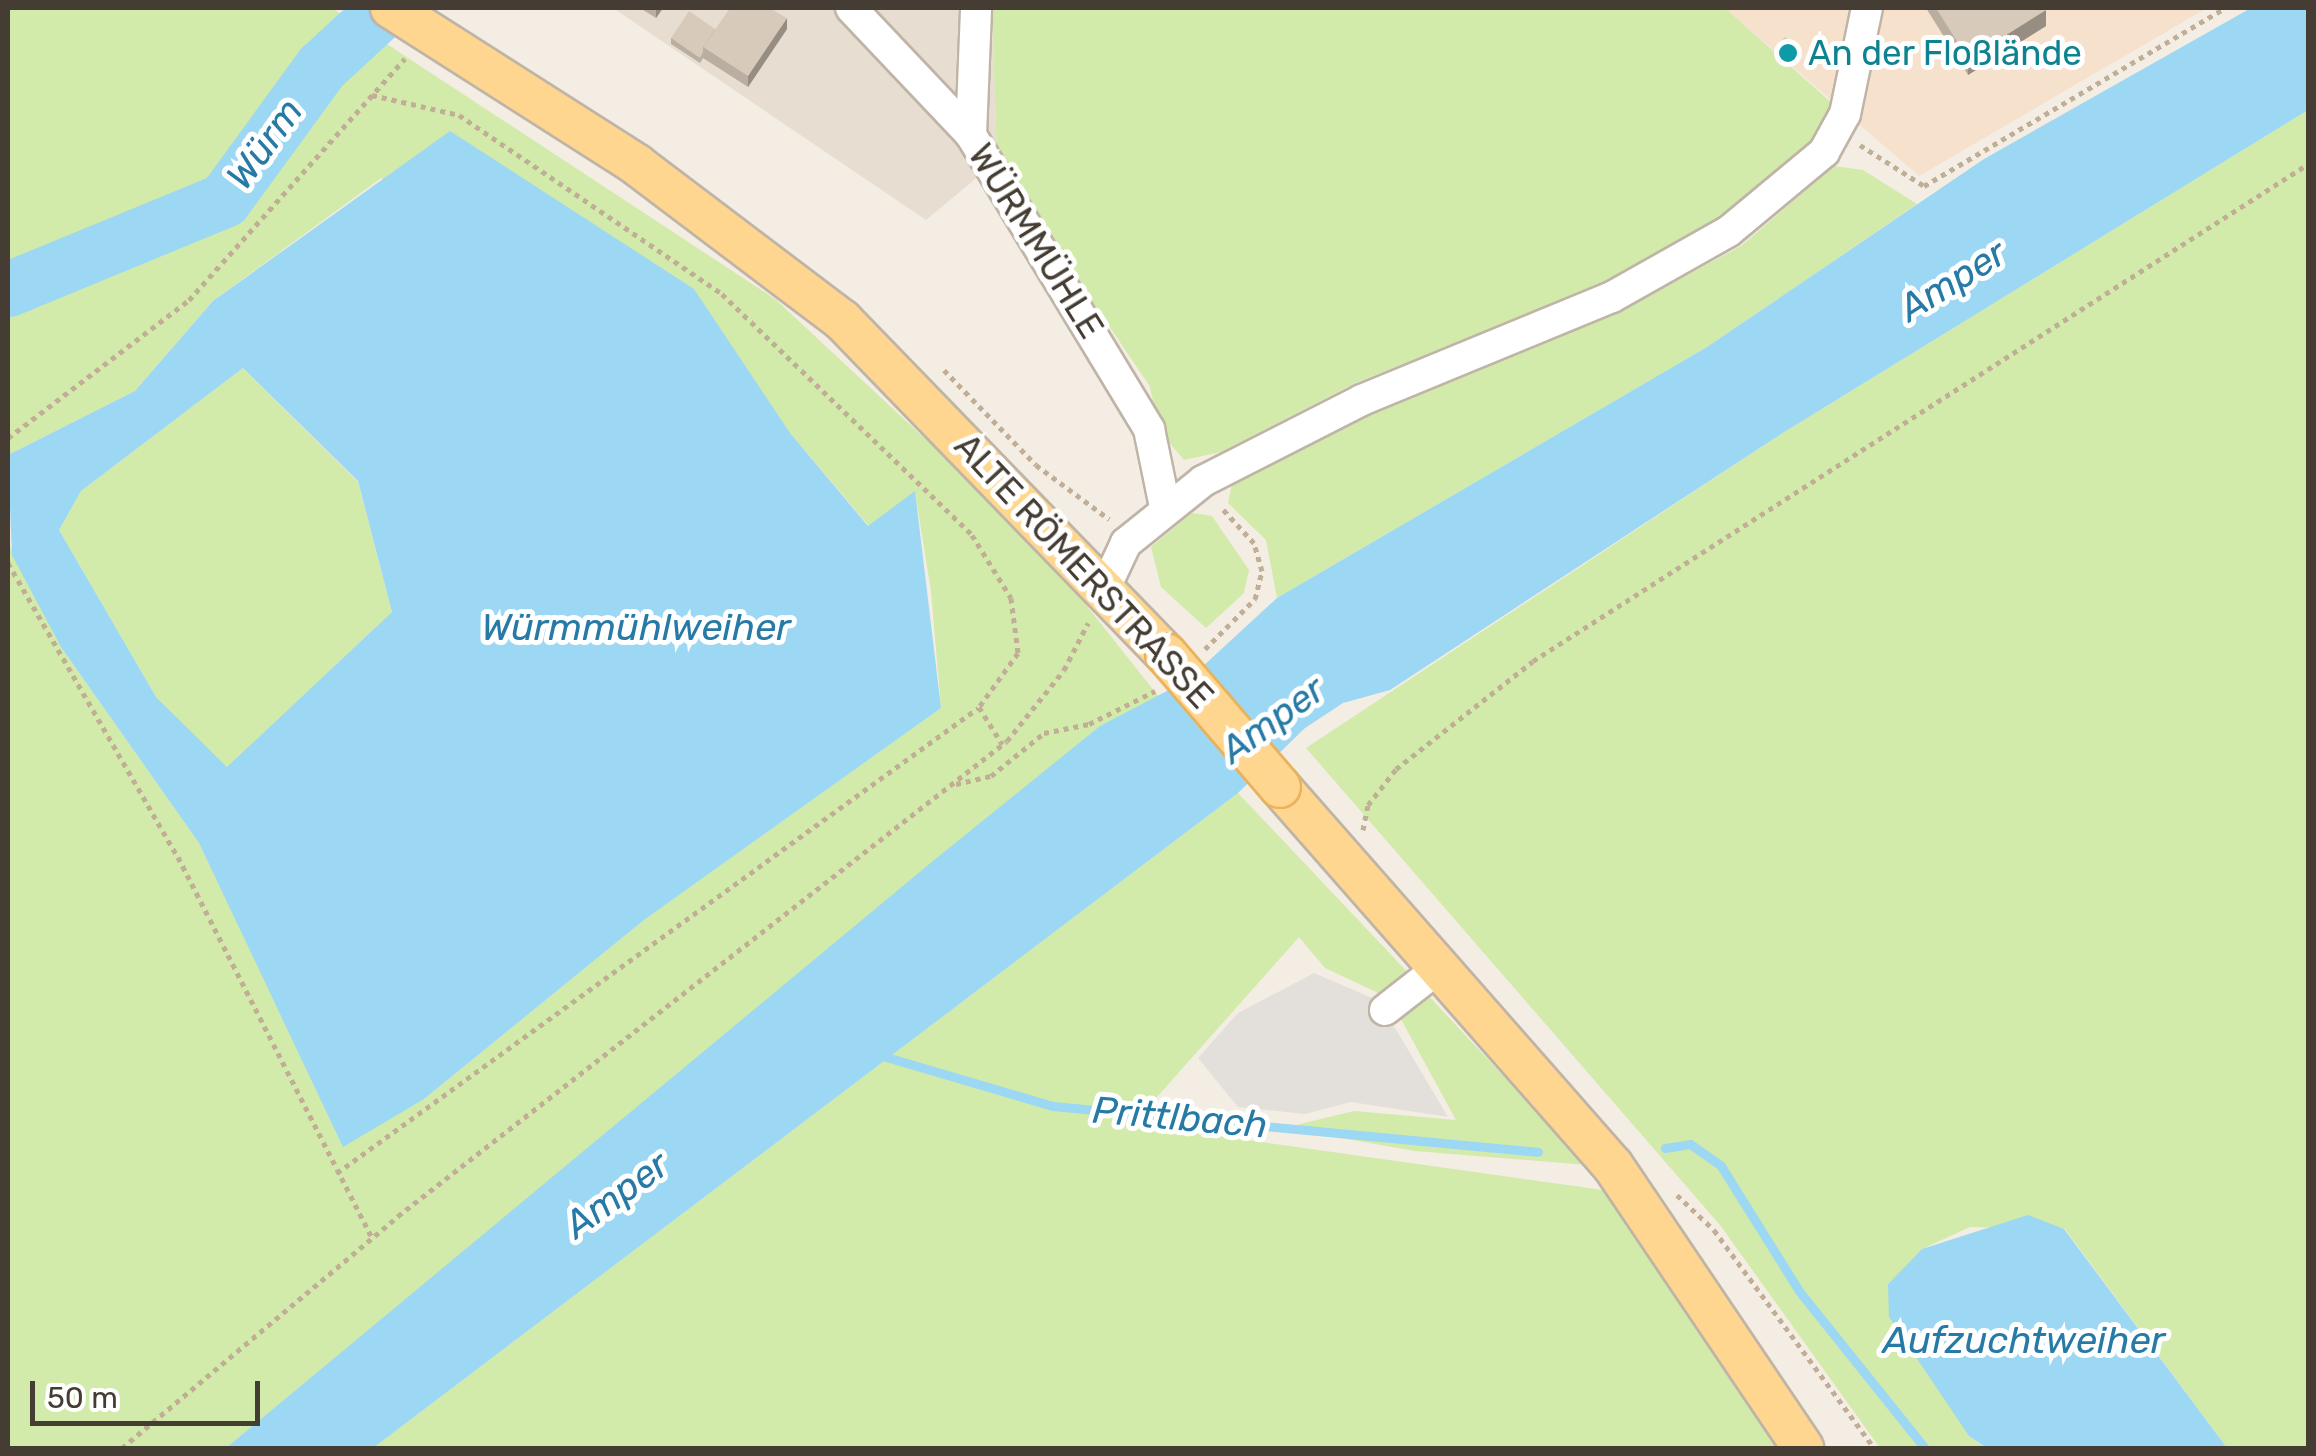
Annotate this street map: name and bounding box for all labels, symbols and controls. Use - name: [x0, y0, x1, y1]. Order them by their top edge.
- place label: An der Floßlände: [1808, 32, 2083, 74]
- marker: An der Floßlände: [1777, 42, 1799, 64]
- water label: Würm: [217, 90, 313, 198]
- street label: WÜRMMÜHLE: [959, 136, 1113, 346]
- water label: Amper: [1891, 230, 2015, 332]
- street label: ALTE RÖMERSTRASSE: [946, 425, 1222, 717]
- water label: Würmmühlweiher: [481, 605, 791, 651]
- water label: Amper: [1212, 667, 1334, 773]
- water label: Prittlbach: [1091, 1088, 1269, 1148]
- water label: Amper: [556, 1142, 678, 1248]
- water label: Aufzuchtweiher: [1883, 1318, 2165, 1364]
- scale bar: [35, 1361, 265, 1423]
- text: 50 m: [47, 1380, 118, 1416]

